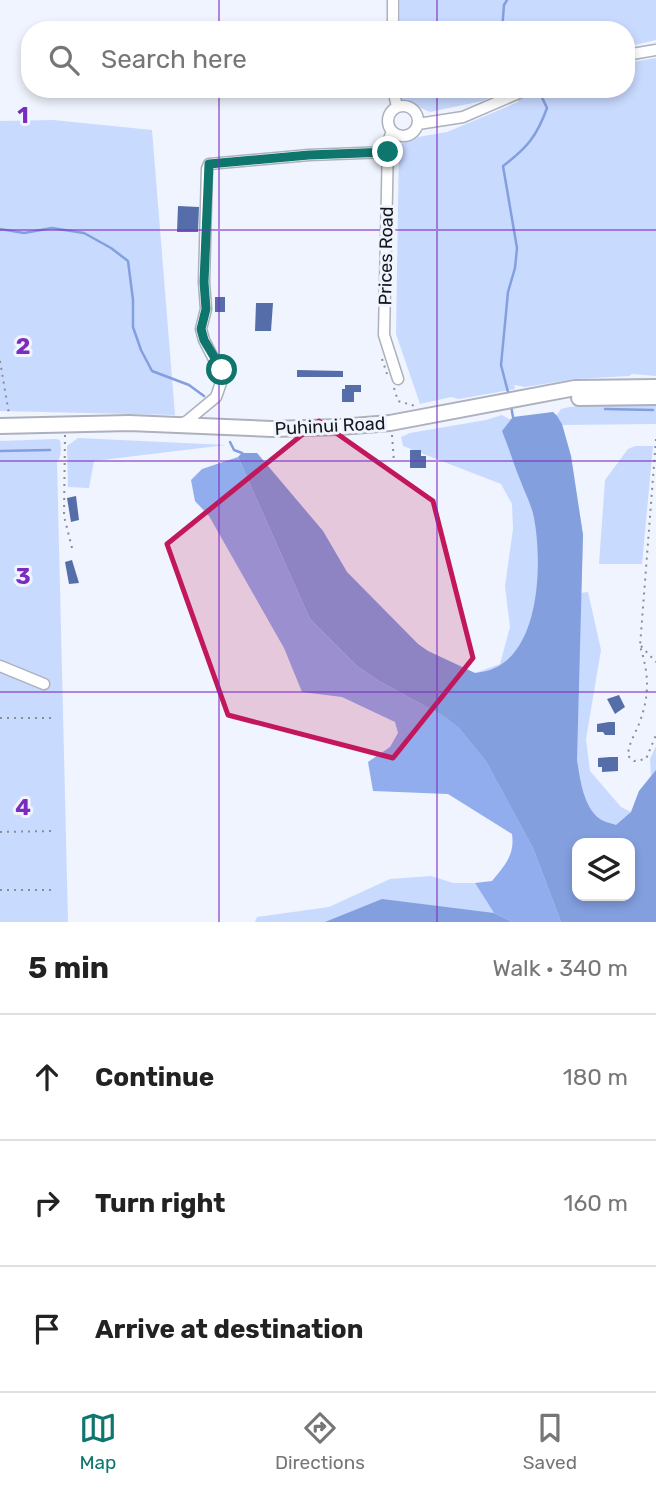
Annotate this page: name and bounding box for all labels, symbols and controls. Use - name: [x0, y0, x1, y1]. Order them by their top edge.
- search box: [21, 21, 635, 98]
- icon: search: [45, 41, 83, 79]
- text: Search here: [101, 44, 247, 75]
- text: 1: [17, 101, 29, 129]
- route end: [372, 136, 403, 167]
- street label: Prices Road: [374, 206, 398, 306]
- text: 2: [16, 332, 30, 360]
- route start: [206, 354, 237, 385]
- street label: Puhinui Road: [274, 412, 386, 440]
- text: 3: [15, 562, 31, 590]
- text: 4: [15, 793, 31, 821]
- map controls: [572, 838, 635, 901]
- button: layers: [572, 838, 635, 901]
- text: 5 min: [28, 950, 109, 986]
- text: Walk · 340 m: [493, 954, 628, 982]
- icon: ahead: [28, 1058, 66, 1096]
- text: Continue: [95, 1062, 214, 1093]
- text: 180 m: [563, 1063, 628, 1091]
- icon: right: [28, 1184, 66, 1222]
- text: Turn right: [95, 1188, 225, 1219]
- text: 160 m: [564, 1189, 628, 1217]
- icon: arrive: [28, 1310, 66, 1348]
- text: Arrive at destination: [95, 1314, 363, 1345]
- tab: Map: [79, 1409, 117, 1474]
- tab: Directions: [275, 1409, 365, 1474]
- tab: Saved: [523, 1409, 577, 1474]

